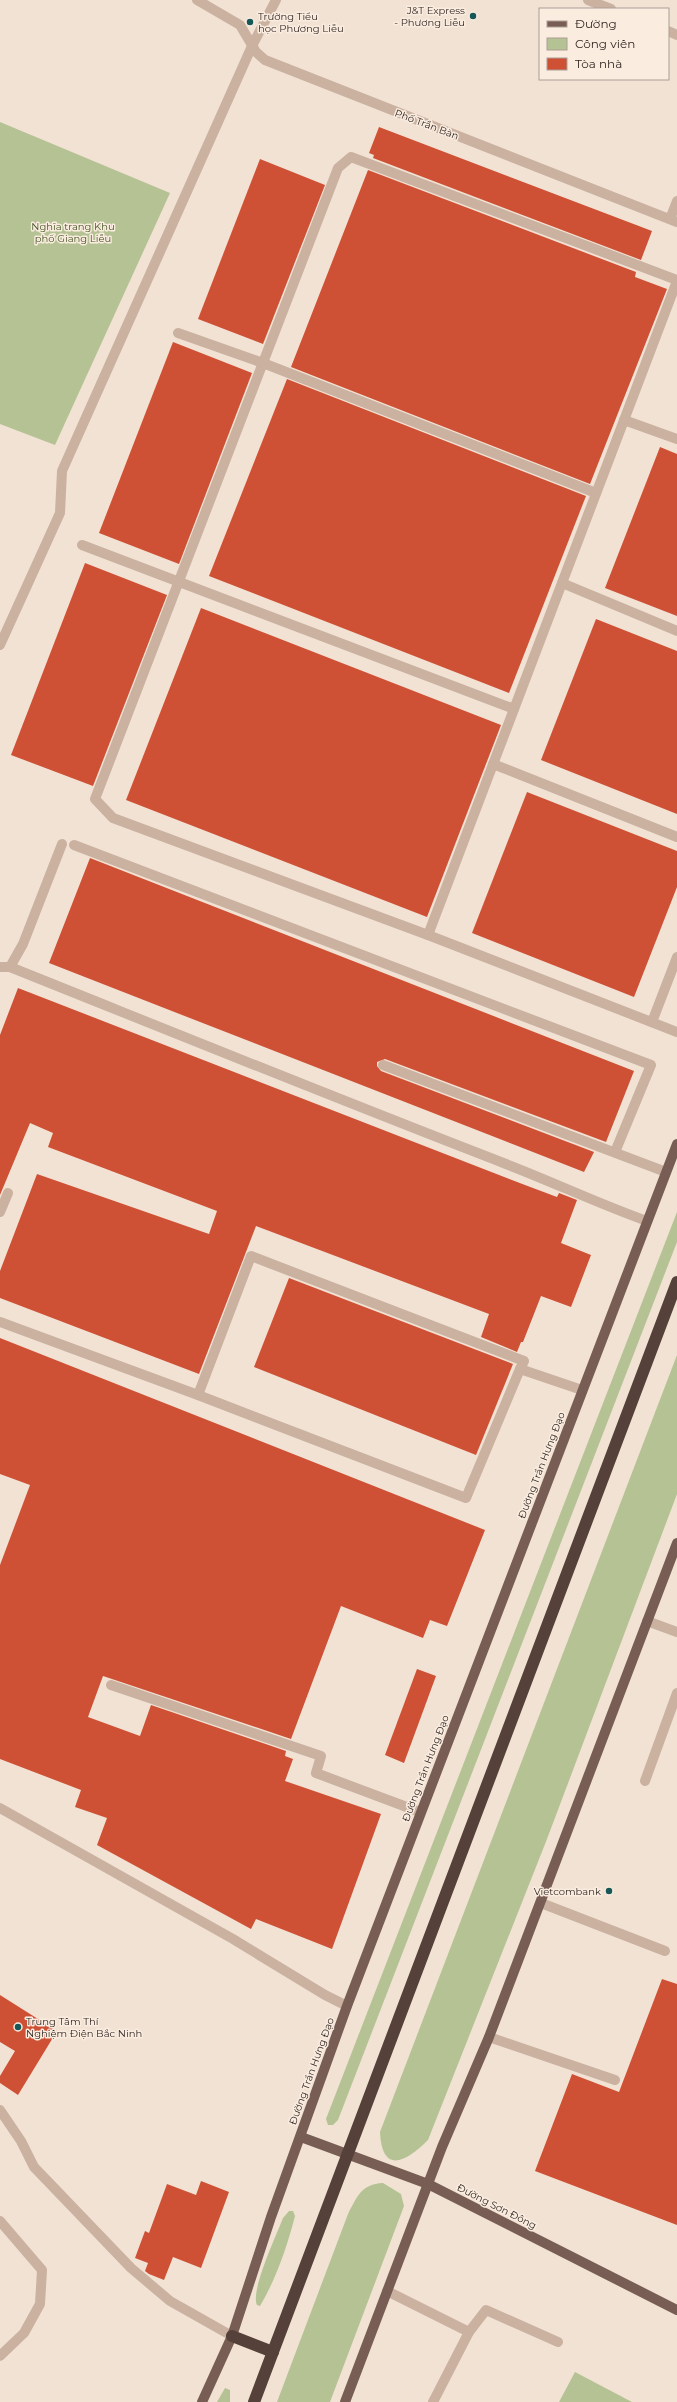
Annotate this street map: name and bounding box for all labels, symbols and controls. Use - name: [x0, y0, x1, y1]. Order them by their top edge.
- place label: J&T Express - Phương Liễu: [394, 4, 465, 29]
- legend: [539, 8, 669, 80]
- place label: Trường Tiểu học Phương Liễu: [258, 10, 344, 35]
- marker: J&T Express - Phương Liễu: [468, 11, 478, 21]
- text: Đường: [575, 16, 617, 31]
- marker: Trường Tiểu học Phương Liễu: [245, 17, 255, 27]
- text: Công viên: [575, 36, 635, 51]
- text: Tòa nhà: [575, 56, 622, 71]
- street label: Phố Trần Bàn: [393, 106, 461, 143]
- park label: Nghĩa trang Khu phố Giang Liễu: [31, 220, 115, 245]
- street label: Đường Trần Hưng Đạo: [515, 1410, 568, 1520]
- street label: Đường Trần Hưng Đạo: [399, 1713, 452, 1823]
- place label: Vietcombank: [534, 1885, 601, 1898]
- marker: Vietcombank: [604, 1886, 614, 1896]
- place label: Trung Tâm Thí Nghiệm Điện Bắc Ninh: [26, 2015, 142, 2040]
- street label: Đường Trần Hưng Đạo: [286, 2016, 337, 2127]
- marker: Trung Tâm Thí Nghiệm Điện Bắc Ninh: [13, 2022, 23, 2032]
- street label: Đường Sơn Đông: [455, 2181, 539, 2232]

